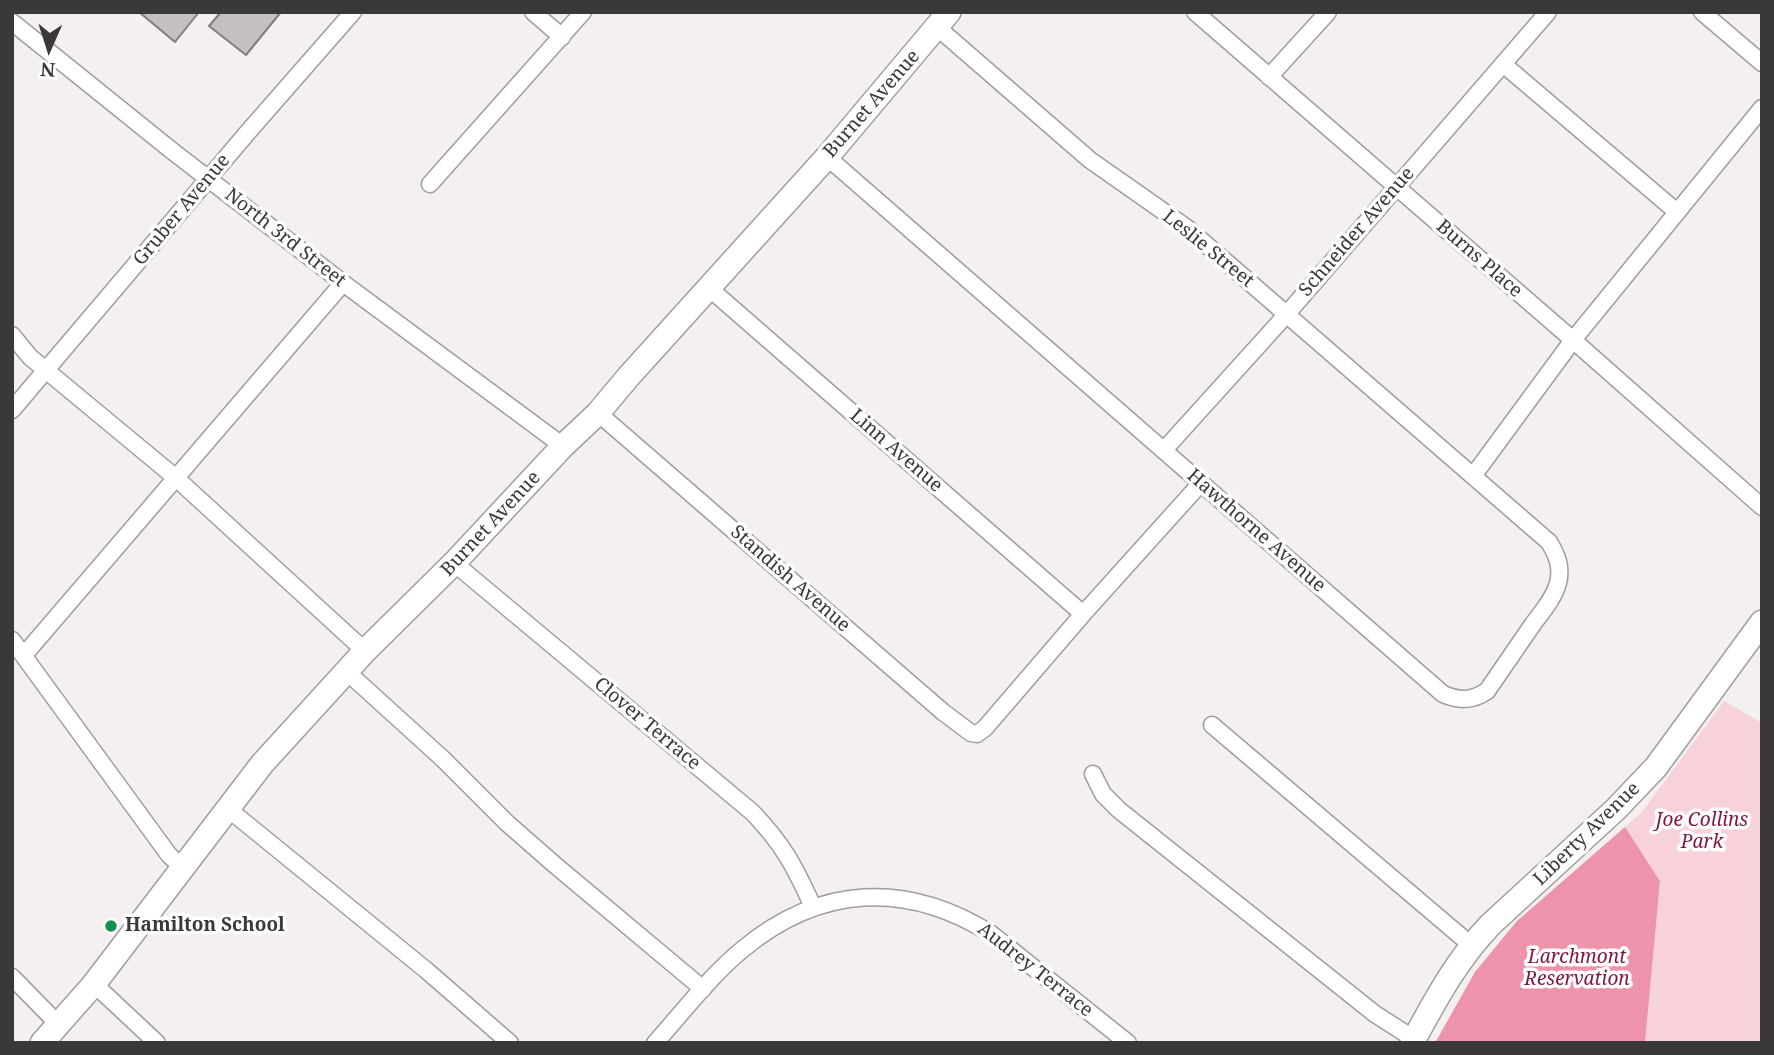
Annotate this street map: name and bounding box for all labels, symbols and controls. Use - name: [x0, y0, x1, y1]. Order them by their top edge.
- north arrow: [14, 14, 84, 84]
- street label: Burnet Avenue: [819, 45, 925, 163]
- text: N: [40, 57, 56, 83]
- street label: Gruber Avenue: [129, 150, 235, 270]
- street label: Schneider Avenue: [1295, 163, 1419, 301]
- street label: North 3rd Street: [220, 184, 350, 292]
- street label: Leslie Street: [1158, 205, 1258, 293]
- street label: Burns Place: [1431, 215, 1527, 303]
- street label: Linn Avenue: [845, 405, 947, 497]
- street label: Hawthorne Avenue: [1182, 465, 1330, 597]
- street label: Burnet Avenue: [436, 467, 546, 581]
- street label: Standish Avenue: [725, 521, 855, 637]
- street label: Clover Terrace: [589, 673, 705, 775]
- street label: Liberty Avenue: [1529, 778, 1645, 890]
- park label: Joe Collins Park: [1656, 810, 1748, 854]
- place label: Hamilton School: [125, 915, 285, 937]
- marker: Hamilton School: [103, 918, 119, 934]
- street label: Audrey Terrace: [973, 918, 1097, 1022]
- park label: Larchmont Reservation: [1524, 947, 1630, 991]

